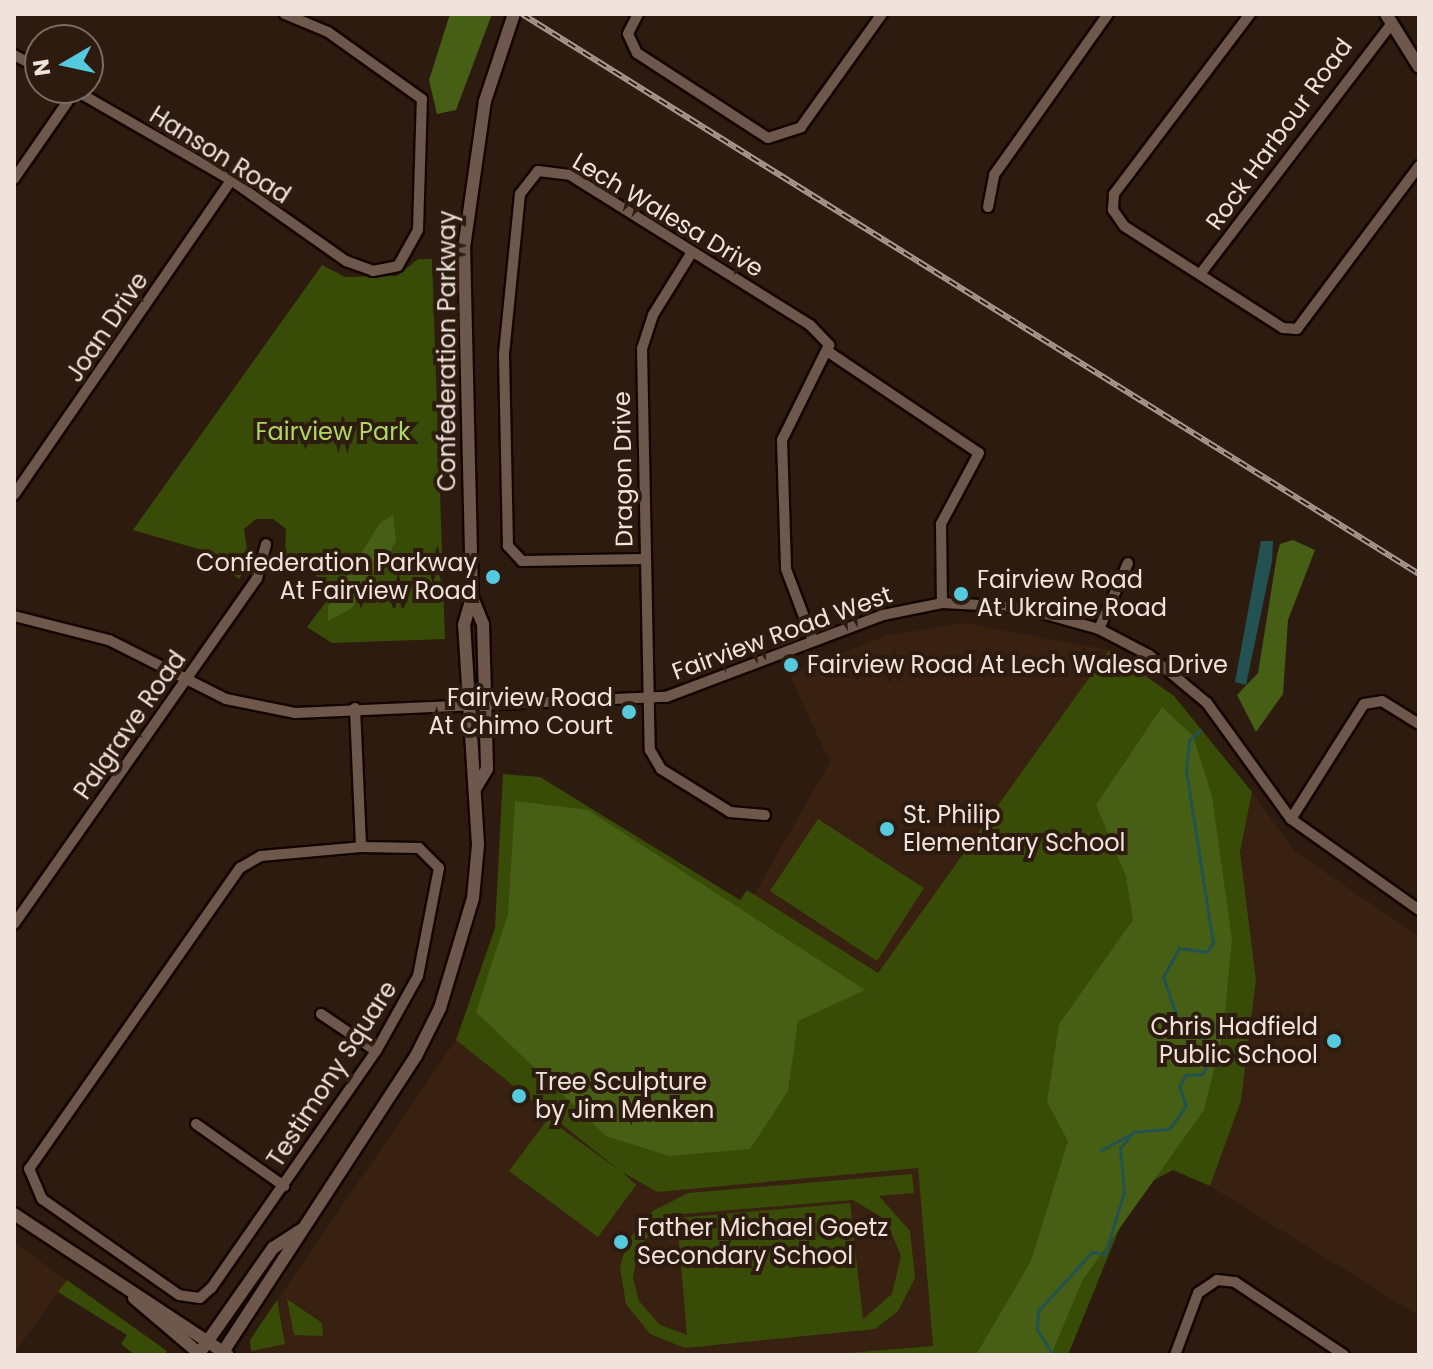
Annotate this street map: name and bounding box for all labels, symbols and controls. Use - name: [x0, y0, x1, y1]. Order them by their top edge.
- north arrow: [24, 24, 104, 104]
- street label: Rock Harbour Road: [1200, 33, 1358, 235]
- text: N: [25, 57, 58, 78]
- street label: Hanson Road: [144, 100, 296, 210]
- street label: Lech Walesa Drive: [567, 147, 769, 283]
- street label: Confederation Parkway: [433, 211, 461, 491]
- street label: Joan Drive: [60, 267, 154, 387]
- street label: Dragon Drive: [607, 391, 639, 547]
- park label: Fairview Park: [256, 418, 410, 446]
- place label: Confederation Parkway At Fairview Road: [196, 549, 477, 605]
- place label: Fairview Road At Ukraine Road: [977, 566, 1167, 622]
- marker: Confederation Parkway At Fairview Road: [484, 568, 502, 586]
- street label: Fairview Road West: [668, 580, 896, 686]
- marker: Fairview Road At Ukraine Road: [952, 585, 970, 603]
- street label: Palgrave Road: [68, 645, 192, 805]
- place label: Fairview Road At Lech Walesa Drive: [807, 651, 1228, 679]
- marker: Fairview Road At Lech Walesa Drive: [782, 656, 800, 674]
- place label: Fairview Road At Chimo Court: [428, 684, 613, 740]
- marker: Fairview Road At Chimo Court: [620, 703, 638, 721]
- place label: St. Philip Elementary School: [903, 801, 1126, 857]
- marker: St. Philip Elementary School: [878, 820, 896, 838]
- street label: Testimony Square: [261, 976, 403, 1172]
- place label: Chris Hadfield Public School: [1150, 1013, 1318, 1069]
- marker: Chris Hadfield Public School: [1325, 1032, 1343, 1050]
- place label: Tree Sculpture by Jim Menken: [535, 1068, 714, 1124]
- marker: Tree Sculpture by Jim Menken: [510, 1087, 528, 1105]
- place label: Father Michael Goetz Secondary School: [637, 1214, 888, 1270]
- marker: Father Michael Goetz Secondary School: [612, 1233, 630, 1251]

